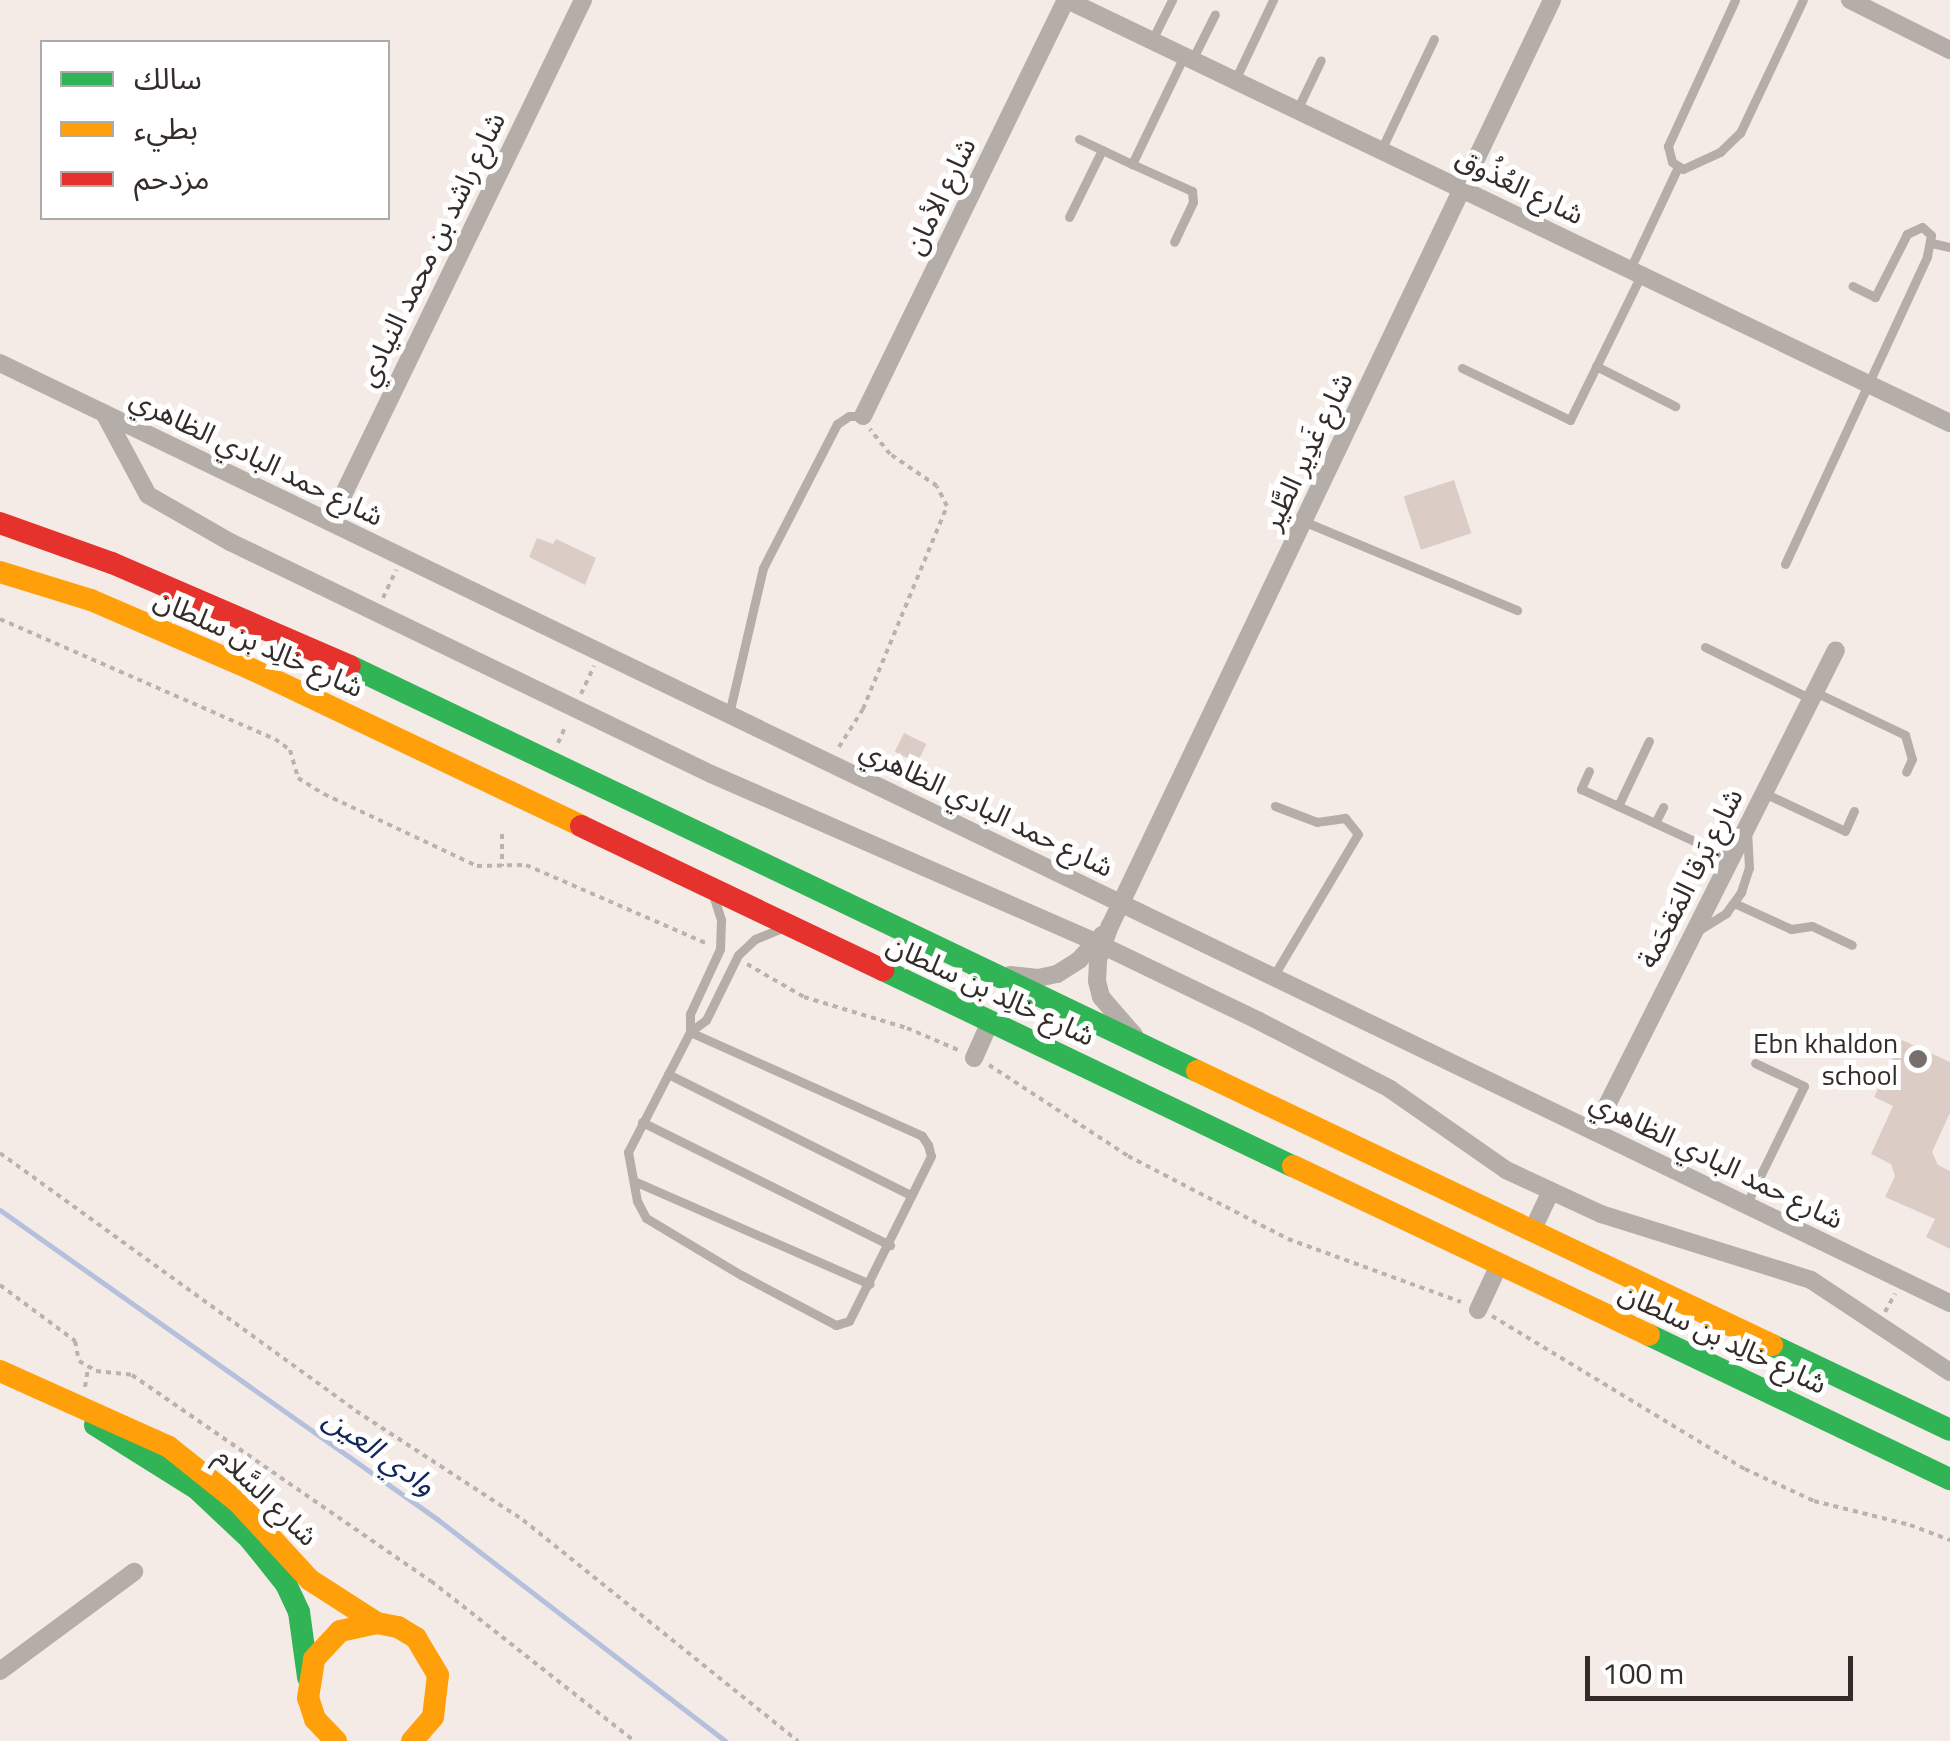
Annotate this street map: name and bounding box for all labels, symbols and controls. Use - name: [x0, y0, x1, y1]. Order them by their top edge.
- legend: [40, 40, 390, 220]
- text: سالك: [134, 55, 202, 101]
- text: بطيء: [134, 105, 198, 151]
- street label: شارع راشد بن محمد النيادي: [350, 107, 512, 391]
- street label: شارع الأمان: [897, 132, 983, 260]
- street label: شارع العُذُوق: [1450, 141, 1590, 231]
- text: مزدحم: [134, 155, 210, 201]
- street label: شارع غَدِير الطَّير: [1254, 367, 1360, 535]
- street label: شارع حمد البادي الظاهري: [125, 381, 389, 533]
- street label: شارع خالِد بن سلطان: [149, 582, 369, 704]
- street label: شارع حمد البادي الظاهري: [855, 732, 1119, 884]
- street label: شارع بَرقا المَقحَمة: [1630, 783, 1750, 973]
- street label: شارع خالِد بن سلطان: [882, 927, 1100, 1053]
- place label: Ebn khaldon school: [1753, 1026, 1898, 1092]
- marker: Ebn khaldon school: [1907, 1048, 1929, 1070]
- street label: شارع حمد البادي الظاهري: [1585, 1084, 1849, 1236]
- street label: شارع خالِد بن سلطان: [1614, 1275, 1832, 1401]
- water label: وادي العين: [317, 1400, 443, 1502]
- street label: شارع السَّلام: [209, 1439, 325, 1553]
- scale bar: [1590, 1636, 1858, 1698]
- text: 100 m: [1602, 1650, 1684, 1696]

